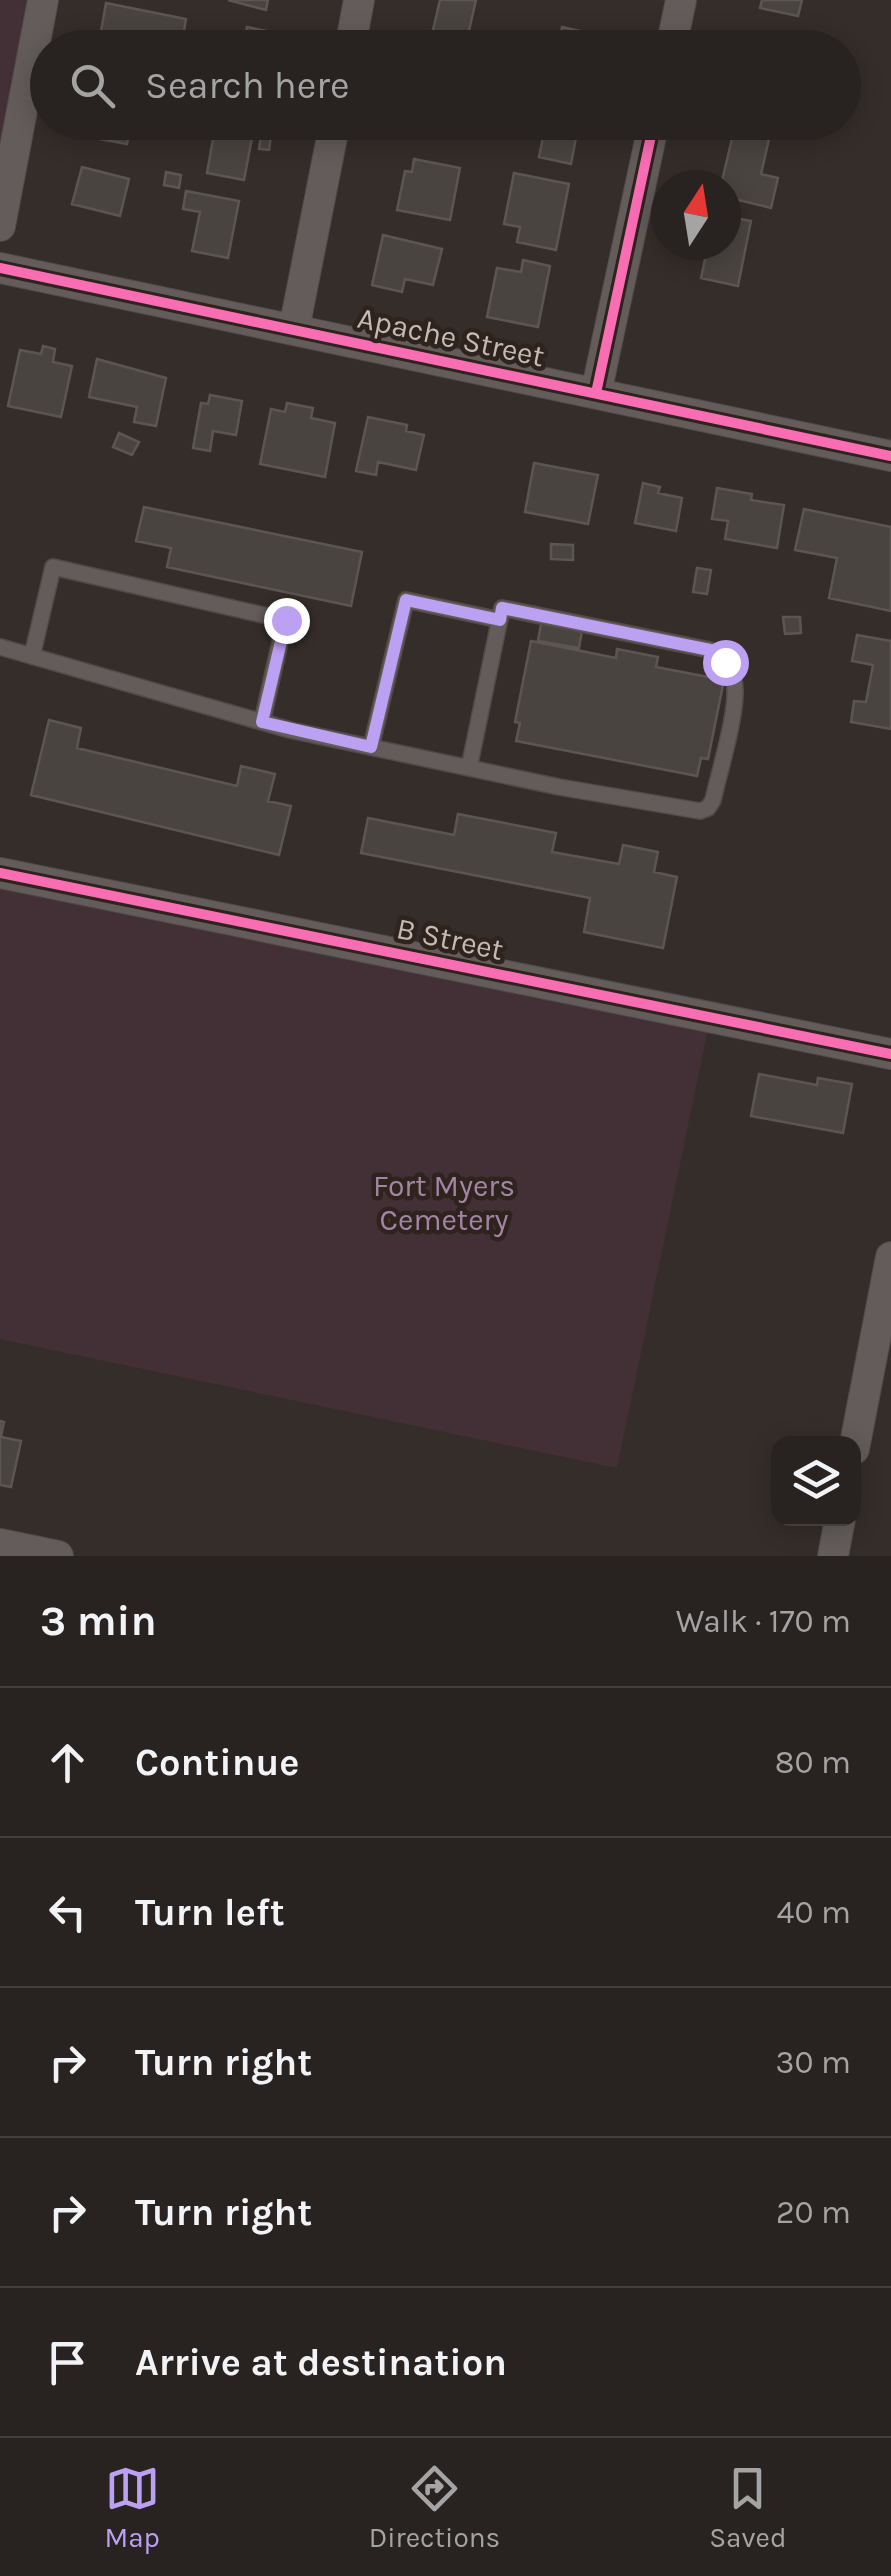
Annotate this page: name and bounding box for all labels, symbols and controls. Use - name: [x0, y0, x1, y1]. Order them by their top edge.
- search box: [30, 30, 861, 140]
- icon: search: [65, 58, 120, 113]
- text: Search here: [145, 63, 349, 108]
- north arrow: [651, 170, 741, 260]
- street label: Apache Street: [354, 300, 548, 374]
- route end: [264, 598, 310, 644]
- route start: [703, 640, 749, 686]
- street label: B Street: [393, 910, 507, 968]
- park label: Fort Myers Cemetery: [373, 1168, 515, 1238]
- map controls: [771, 1436, 861, 1526]
- button: layers: [771, 1436, 861, 1526]
- text: 3 min: [40, 1596, 157, 1646]
- text: Walk · 170 m: [676, 1603, 851, 1640]
- icon: ahead: [40, 1735, 95, 1790]
- text: Continue: [135, 1740, 299, 1785]
- text: 80 m: [775, 1744, 851, 1781]
- icon: left: [40, 1885, 95, 1940]
- text: Turn left: [135, 1890, 285, 1935]
- text: 40 m: [777, 1894, 851, 1931]
- icon: right: [40, 2035, 95, 2090]
- text: Turn right: [135, 2040, 312, 2085]
- text: 30 m: [776, 2044, 851, 2081]
- icon: right: [40, 2185, 95, 2240]
- text: Turn right: [135, 2190, 312, 2235]
- text: 20 m: [776, 2194, 851, 2231]
- icon: arrive: [40, 2335, 95, 2390]
- text: Arrive at destination: [135, 2340, 507, 2385]
- tab: Map: [104, 2461, 160, 2554]
- tab: Directions: [369, 2461, 500, 2554]
- tab: Saved: [709, 2461, 787, 2554]

